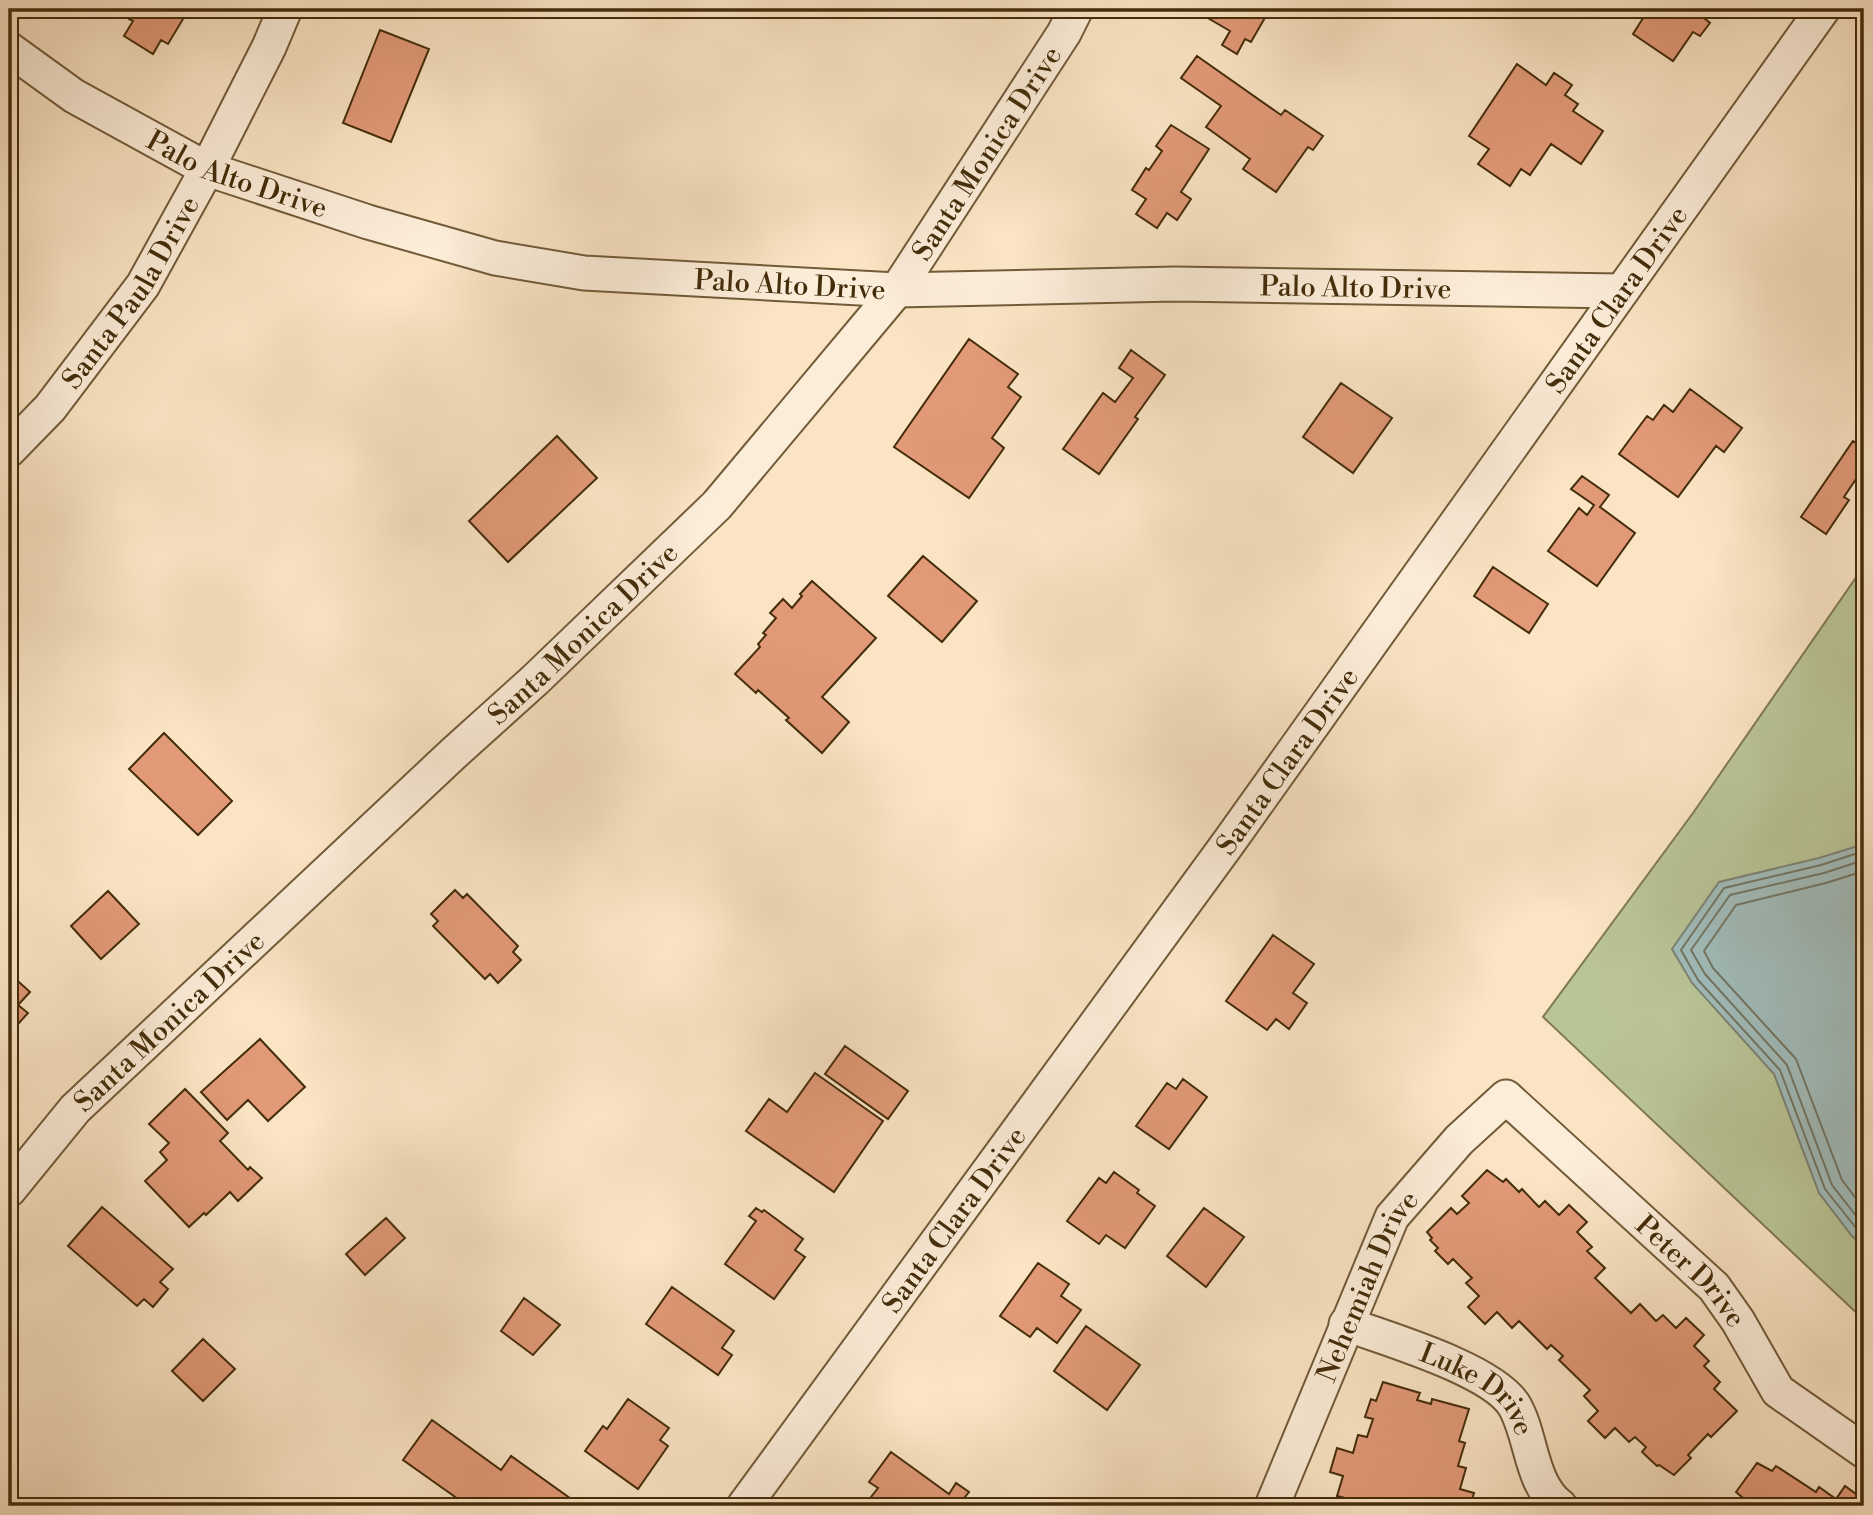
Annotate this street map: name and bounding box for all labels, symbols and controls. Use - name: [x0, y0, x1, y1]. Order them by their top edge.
- street label: Santa Monica Drive: [905, 40, 1070, 268]
- street label: Palo Alto Drive: [140, 123, 332, 226]
- street label: Santa Paula Drive: [55, 190, 208, 396]
- street label: Santa Clara Drive: [1539, 199, 1696, 401]
- street label: Palo Alto Drive: [693, 263, 887, 308]
- street label: Palo Alto Drive: [1260, 269, 1452, 307]
- street label: Santa Monica Drive: [481, 536, 686, 733]
- street label: Santa Clara Drive: [1209, 661, 1367, 862]
- street label: Santa Monica Drive: [67, 924, 272, 1120]
- street label: Santa Clara Drive: [875, 1120, 1034, 1320]
- street label: Nehemiah Drive: [1310, 1183, 1426, 1387]
- street label: Peter Drive: [1628, 1208, 1753, 1335]
- street label: Luke Drive: [1414, 1336, 1541, 1440]

